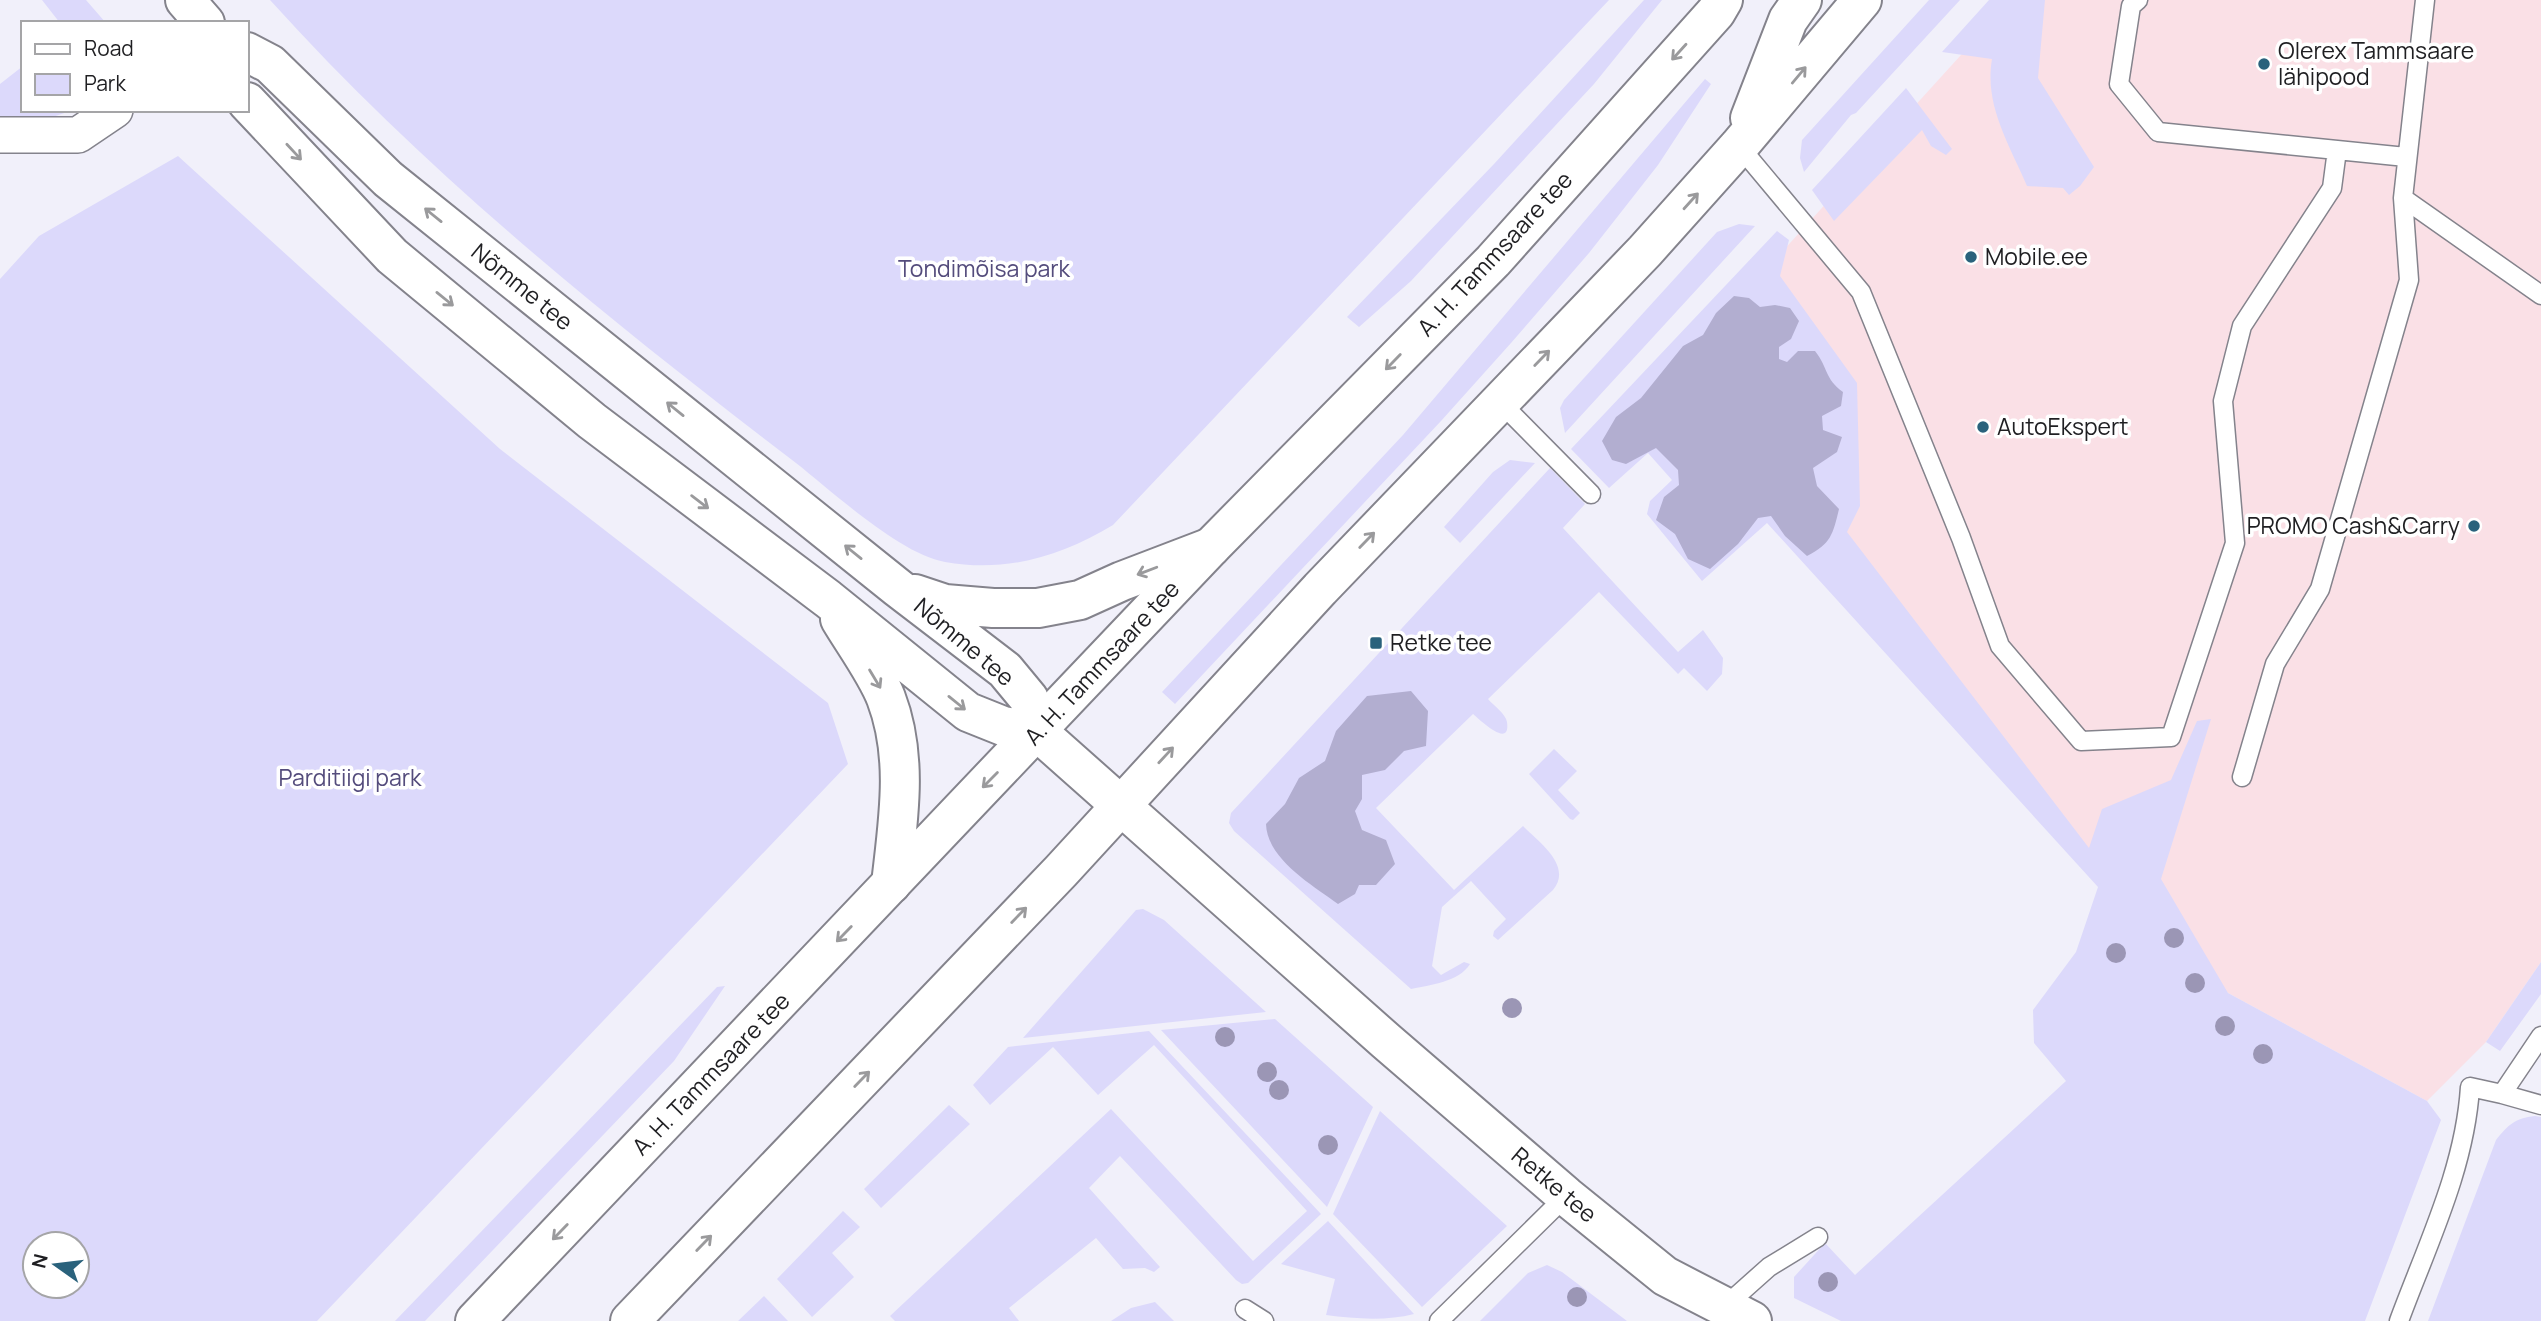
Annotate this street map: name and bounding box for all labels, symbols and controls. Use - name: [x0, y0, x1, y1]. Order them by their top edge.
- legend: [21, 21, 248, 112]
- text: Road: [84, 34, 134, 62]
- place label: Olerex Tammsaare lähipood: [2278, 34, 2474, 92]
- one-way arrow: [1671, 43, 1688, 60]
- marker: Olerex Tammsaare lähipood: [2256, 56, 2272, 72]
- one-way arrow: [1791, 66, 1807, 84]
- text: Park: [84, 69, 126, 97]
- one-way arrow: [285, 143, 302, 160]
- street label: A. H. Tammsaare tee: [1409, 164, 1579, 343]
- one-way arrow: [1682, 193, 1699, 210]
- one-way arrow: [424, 207, 442, 222]
- street label: Nõmme tee: [465, 235, 580, 337]
- place label: Mobile.ee: [1985, 240, 2088, 272]
- marker: Mobile.ee: [1963, 249, 1979, 265]
- park label: Tondimõisa park: [898, 252, 1071, 284]
- one-way arrow: [436, 291, 454, 307]
- one-way arrow: [1533, 350, 1550, 367]
- one-way arrow: [1385, 353, 1402, 370]
- one-way arrow: [667, 402, 685, 417]
- place label: AutoEkspert: [1997, 410, 2129, 442]
- marker: AutoEkspert: [1975, 419, 1991, 435]
- one-way arrow: [690, 494, 708, 509]
- place label: PROMO Cash&Carry: [2247, 509, 2460, 541]
- marker: PROMO Cash&Carry: [2466, 518, 2482, 534]
- one-way arrow: [1359, 532, 1376, 549]
- one-way arrow: [844, 544, 862, 559]
- one-way arrow: [1137, 566, 1159, 579]
- street label: A. H. Tammsaare tee: [1016, 573, 1186, 752]
- street label: Nõmme tee: [908, 590, 1022, 693]
- place label: Retke tee: [1390, 626, 1492, 658]
- marker: Retke tee: [1368, 635, 1384, 651]
- one-way arrow: [868, 668, 882, 688]
- one-way arrow: [948, 695, 966, 711]
- one-way arrow: [1157, 747, 1174, 764]
- park label: Parditiigi park: [279, 761, 422, 793]
- one-way arrow: [982, 771, 999, 788]
- one-way arrow: [1011, 907, 1028, 924]
- one-way arrow: [836, 925, 853, 942]
- street label: A. H. Tammsaare tee: [624, 985, 796, 1162]
- one-way arrow: [853, 1071, 870, 1088]
- street label: Retke tee: [1505, 1139, 1604, 1229]
- one-way arrow: [552, 1223, 568, 1241]
- north arrow: [21, 1230, 91, 1300]
- one-way arrow: [696, 1235, 713, 1252]
- text: N: [25, 1251, 54, 1271]

